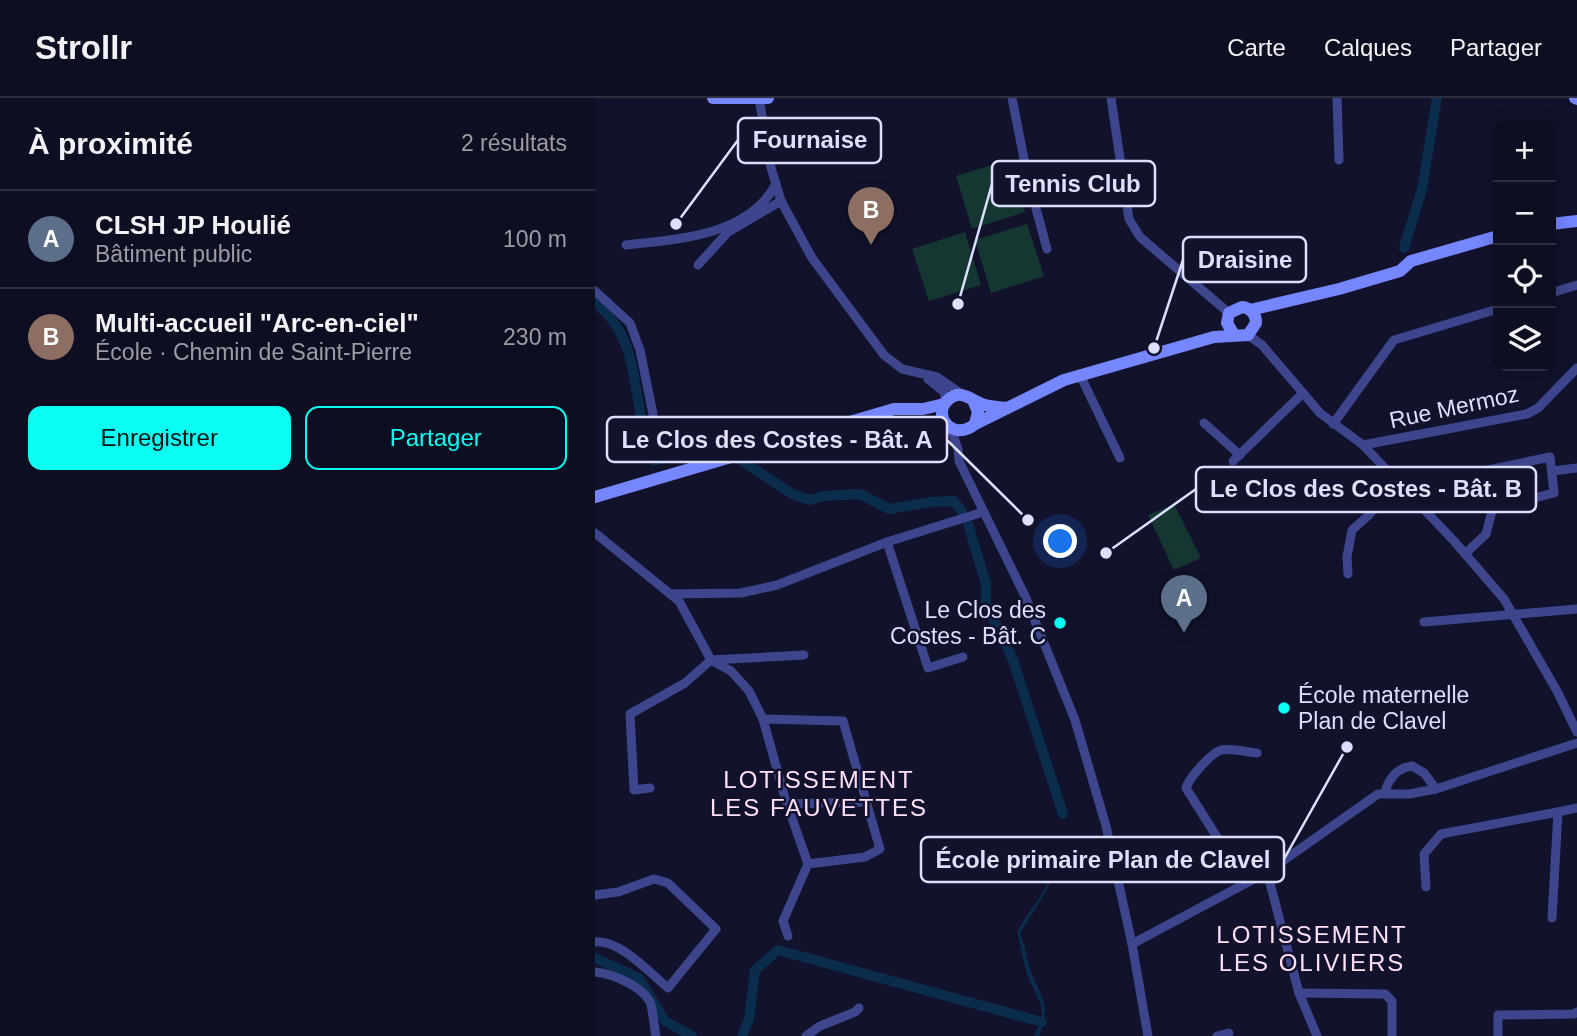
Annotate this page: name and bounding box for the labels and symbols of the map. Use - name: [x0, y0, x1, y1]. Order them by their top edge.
- callout: Fournaise: [738, 118, 881, 163]
- text: Fournaise: [753, 126, 867, 153]
- callout: Tennis Club: [992, 161, 1155, 206]
- text: Tennis Club: [1005, 170, 1141, 197]
- pin: B: [848, 187, 894, 245]
- callout: Draisine: [1183, 237, 1306, 282]
- text: Draisine: [1198, 246, 1292, 273]
- street label: Rue Mermoz: [1387, 381, 1521, 433]
- callout: Le Clos des Costes - Bât. A: [607, 417, 947, 462]
- text: Le Clos des Costes - Bât. A: [621, 426, 933, 453]
- callout: Le Clos des Costes - Bât. B: [1196, 467, 1536, 512]
- text: Le Clos des Costes - Bât. B: [1210, 475, 1522, 502]
- your location: [1043, 524, 1077, 558]
- pin: A: [1161, 575, 1207, 633]
- place label: Le Clos des Costes - Bât. C: [890, 597, 1046, 649]
- marker: Le Clos des Costes - Bât. C: [1052, 615, 1068, 631]
- place label: École maternelle Plan de Clavel: [1298, 682, 1469, 734]
- marker: École maternelle Plan de Clavel: [1276, 700, 1292, 716]
- district label: LOTISSEMENT LES FAUVETTES: [710, 766, 928, 821]
- callout: École primaire Plan de Clavel: [921, 837, 1284, 882]
- text: École primaire Plan de Clavel: [936, 846, 1270, 873]
- district label: LOTISSEMENT LES OLIVIERS: [1216, 921, 1408, 976]

